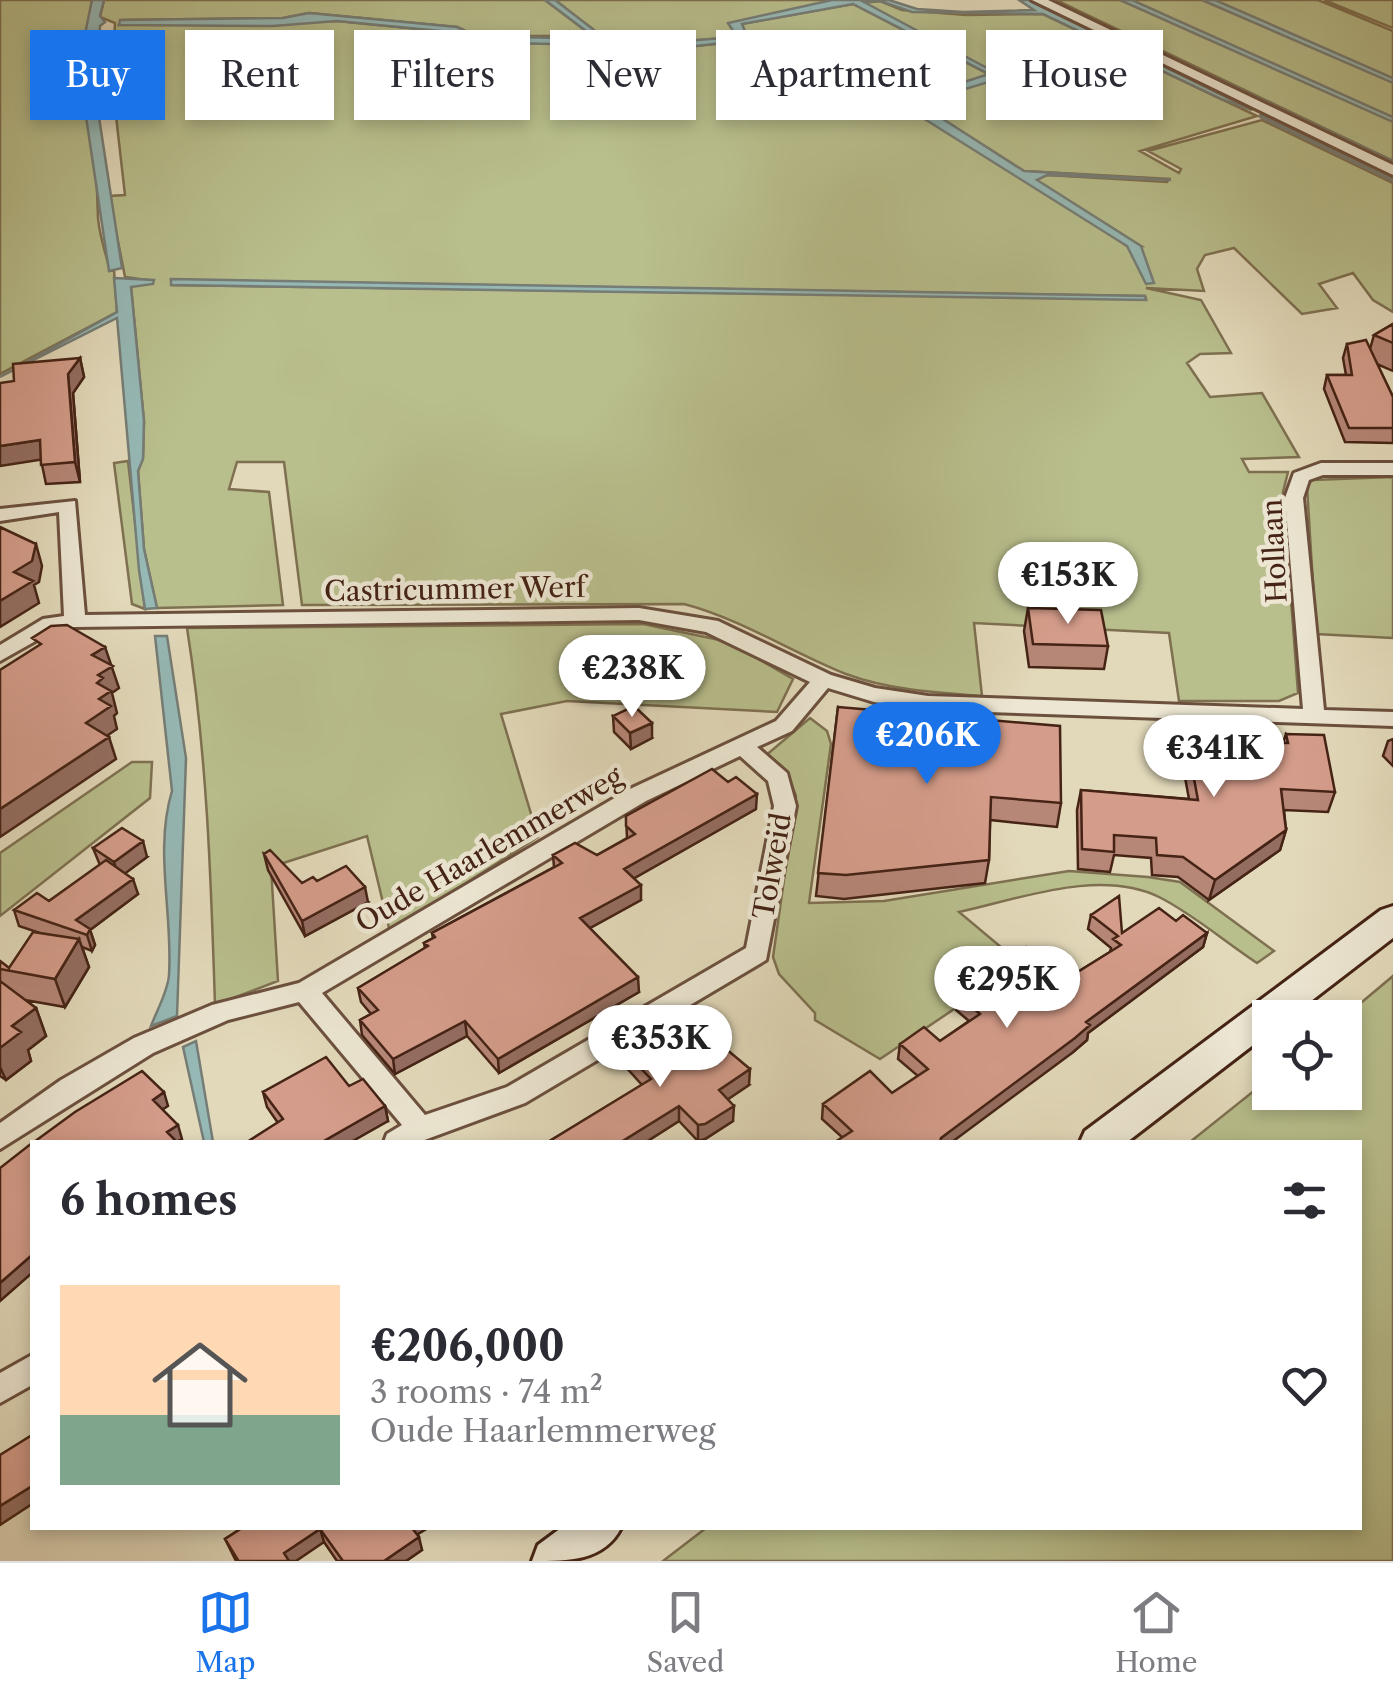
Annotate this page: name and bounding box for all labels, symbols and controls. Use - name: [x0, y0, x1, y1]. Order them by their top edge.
- chip: Buy: [30, 30, 165, 120]
- chip: Rent: [185, 30, 334, 120]
- chip: Filters: [354, 30, 530, 120]
- chip: New: [550, 30, 696, 120]
- chip: Apartment: [716, 30, 966, 120]
- chip: House: [986, 30, 1163, 120]
- street label: Hollaan: [1254, 498, 1294, 604]
- pin: €153K: [998, 542, 1138, 627]
- text: €153K: [1020, 555, 1116, 594]
- street label: Castricummer Werf: [324, 570, 589, 608]
- pin: €238K: [562, 635, 702, 720]
- text: €238K: [581, 648, 683, 687]
- pin: €206K: [857, 702, 997, 787]
- text: €206K: [875, 715, 979, 754]
- pin: €341K: [1144, 715, 1284, 800]
- text: €341K: [1165, 728, 1263, 767]
- street label: Oude Haarlemmerweg: [350, 759, 629, 939]
- street label: Tolweid: [746, 810, 798, 922]
- pin: €295K: [937, 946, 1077, 1031]
- text: €295K: [956, 959, 1058, 998]
- map controls: [1252, 1000, 1362, 1110]
- button: locate: [1252, 1000, 1362, 1110]
- pin: €353K: [590, 1005, 730, 1090]
- text: €353K: [610, 1018, 710, 1057]
- icon: filters: [1277, 1173, 1332, 1228]
- text: 6 homes: [60, 1174, 238, 1226]
- text: €206,000: [370, 1320, 565, 1372]
- icon: home: [140, 1325, 260, 1445]
- icon: heart: [1277, 1358, 1332, 1413]
- text: 3 rooms · 74 m²: [370, 1372, 603, 1411]
- text: Oude Haarlemmerweg: [370, 1411, 716, 1450]
- tab: Map: [195, 1585, 256, 1679]
- tab: Saved: [647, 1585, 724, 1679]
- tab: Home: [1115, 1585, 1198, 1679]

